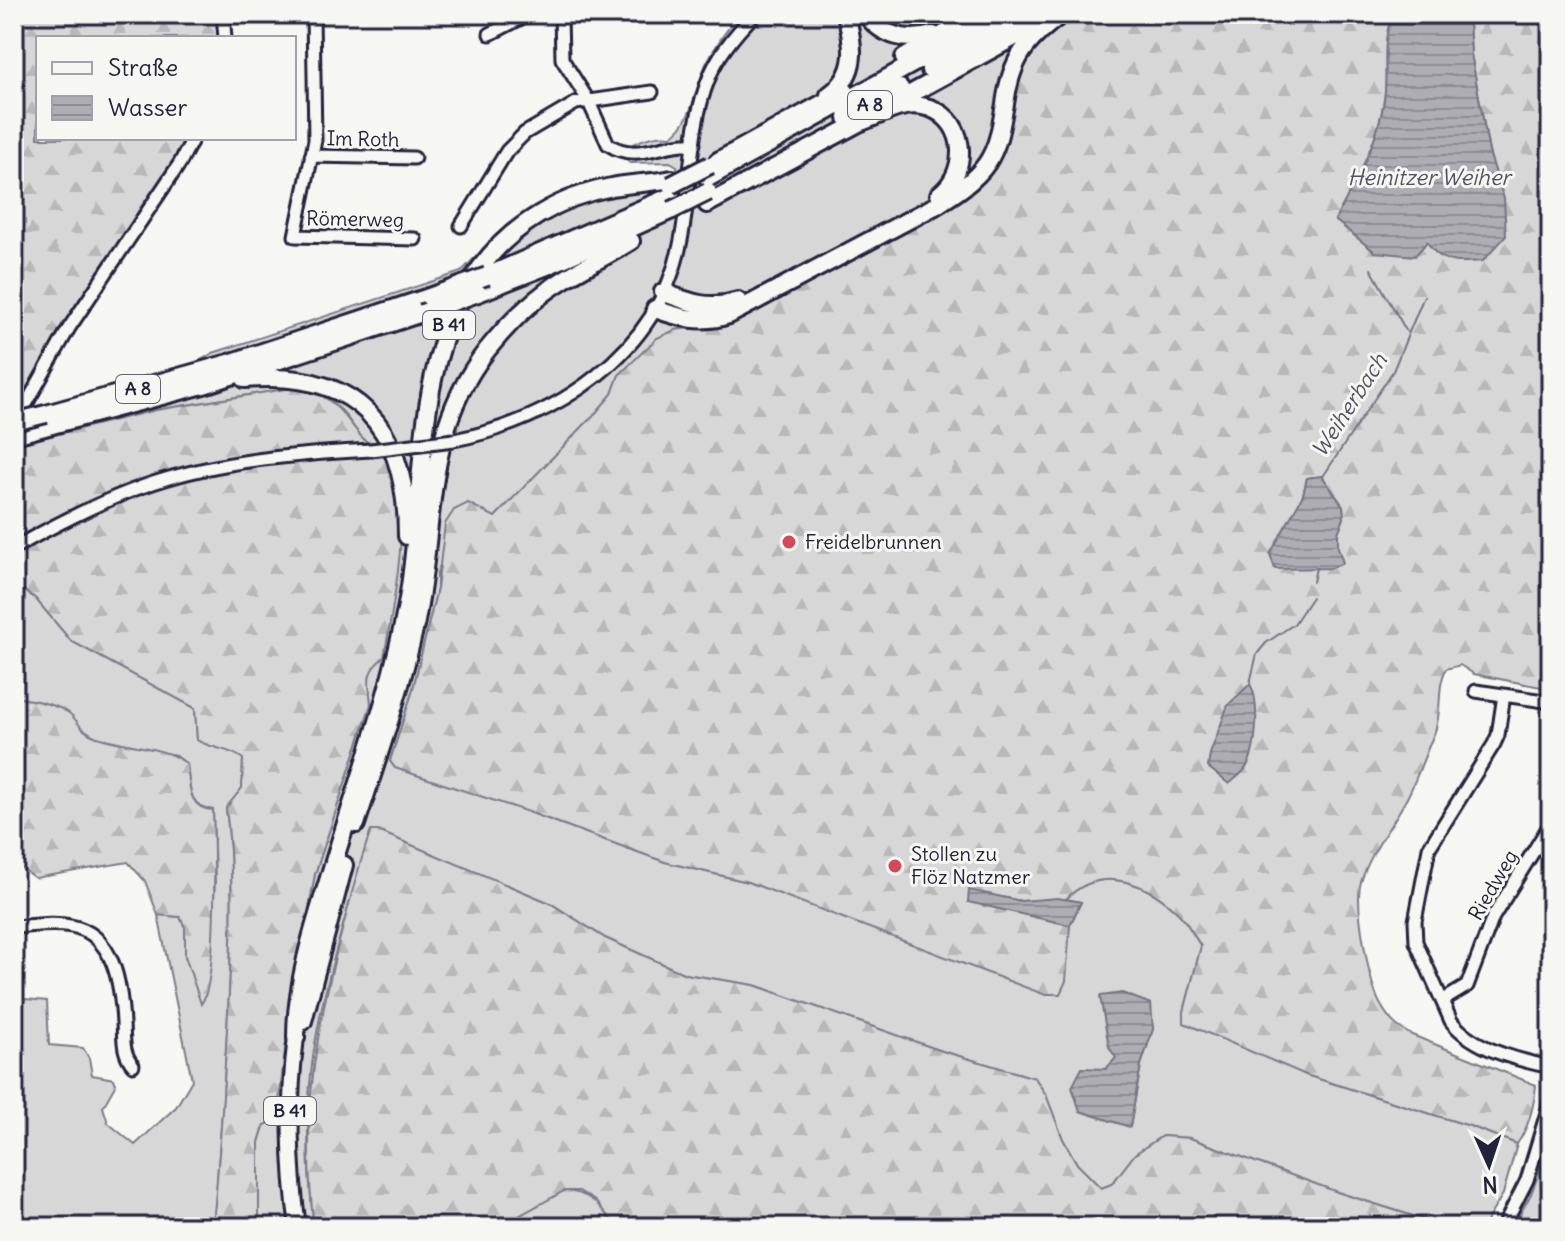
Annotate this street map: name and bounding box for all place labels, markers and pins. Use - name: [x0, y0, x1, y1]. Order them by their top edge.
- place label: Freidelbrunnen: [805, 529, 942, 554]
- marker: Freidelbrunnen: [780, 533, 798, 551]
- place label: Stollen zu Flöz Natzmer: [911, 841, 1030, 889]
- marker: Stollen zu Flöz Natzmer: [886, 857, 904, 875]

